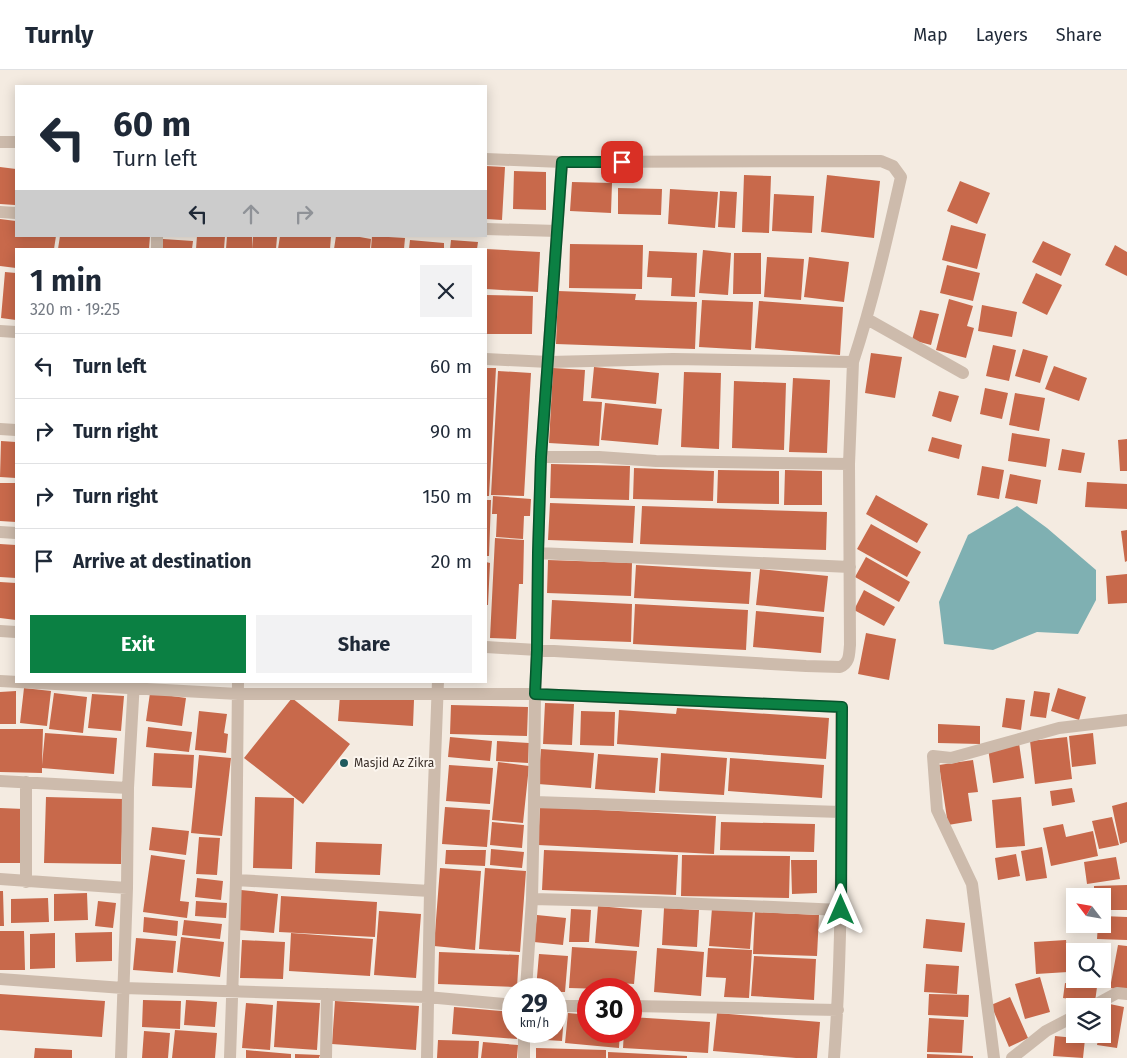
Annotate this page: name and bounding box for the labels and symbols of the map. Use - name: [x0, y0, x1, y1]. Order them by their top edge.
- pin: [601, 141, 643, 183]
- place label: Masjid Az Zikra: [354, 756, 434, 770]
- marker: Masjid Az Zikra: [338, 757, 350, 769]
- position arrow: [814, 883, 866, 935]
- north arrow: [1066, 888, 1111, 932]
- speed limit sign: 30: [577, 978, 642, 1043]

